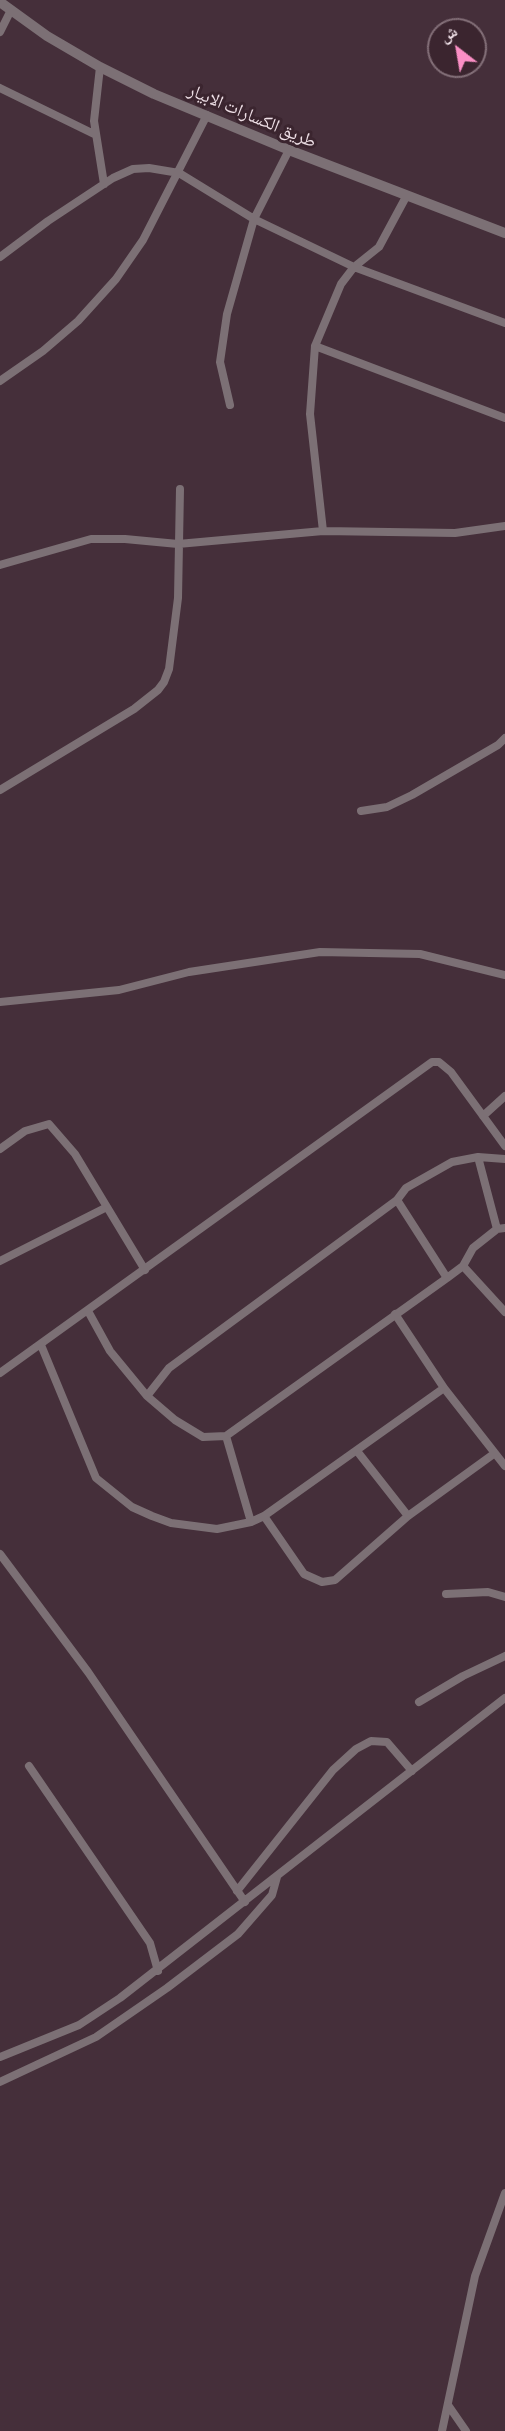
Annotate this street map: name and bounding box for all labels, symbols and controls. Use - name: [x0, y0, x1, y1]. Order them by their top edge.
- north arrow: [427, 18, 487, 78]
- text: ش: [437, 23, 460, 46]
- street label: طريق الكسارات الابيار: [185, 79, 319, 153]

